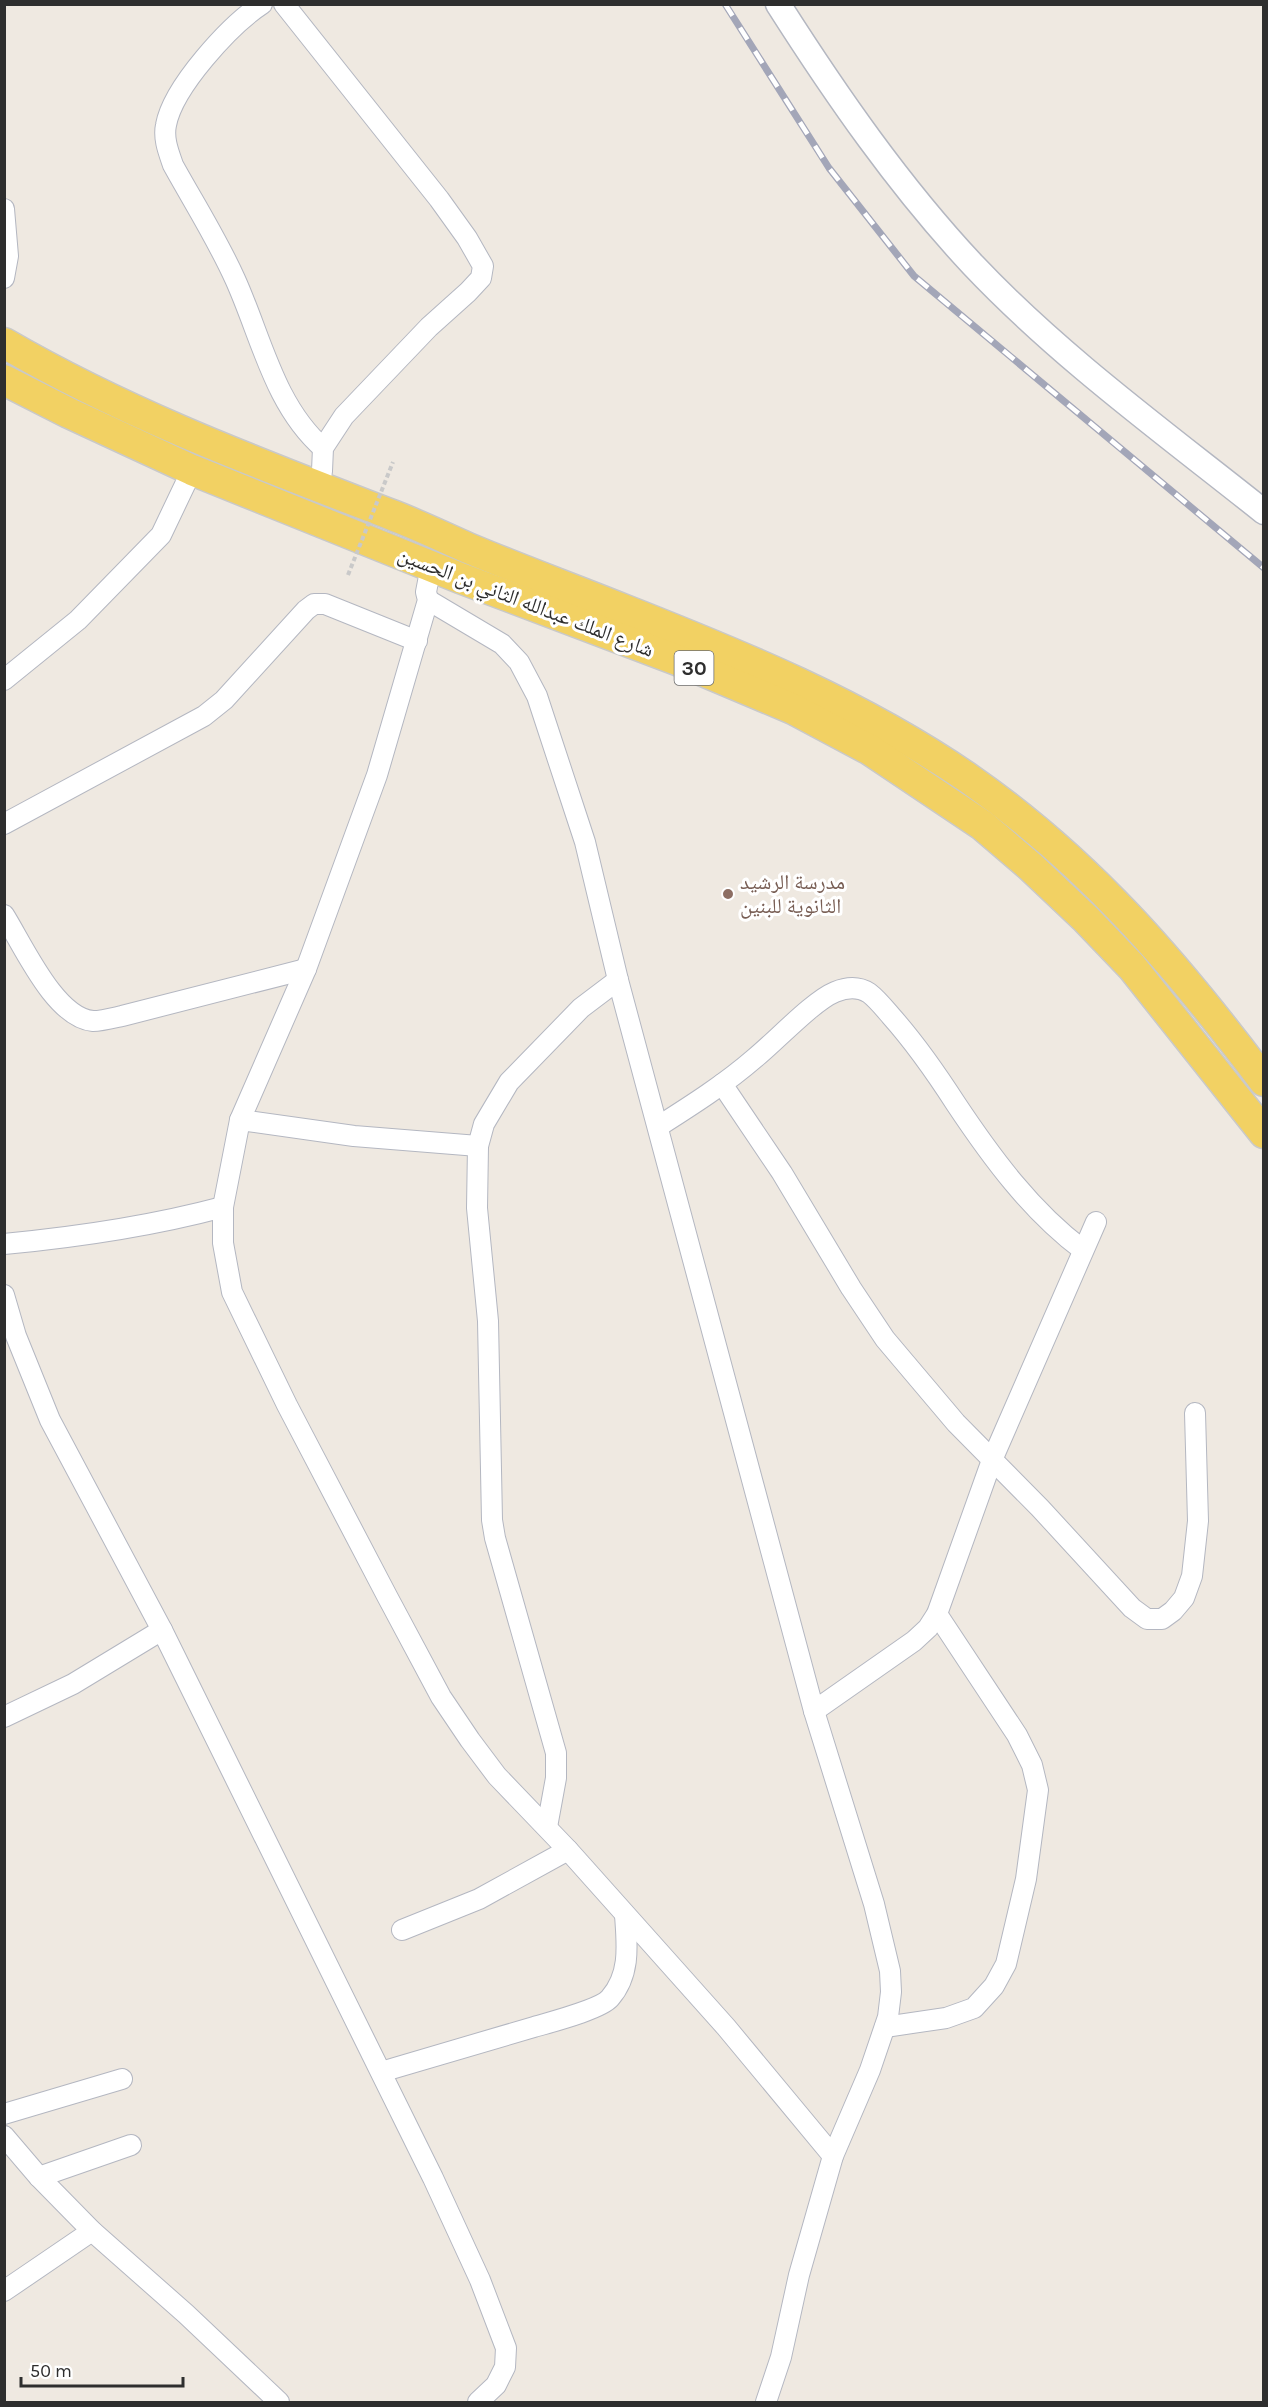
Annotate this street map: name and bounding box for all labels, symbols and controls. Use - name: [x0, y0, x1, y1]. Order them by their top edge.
- street label: شارع الملك عبدالله الثاني بن الحسين: [393, 542, 657, 666]
- road number: 30: [674, 651, 714, 685]
- place label: مدرسة الرشيد الثانوية للبنين: [740, 870, 845, 919]
- marker: مدرسة الرشيد الثانوية للبنين: [721, 887, 735, 901]
- scale bar: [21, 2350, 183, 2388]
- text: 50 m: [30, 2360, 72, 2382]

